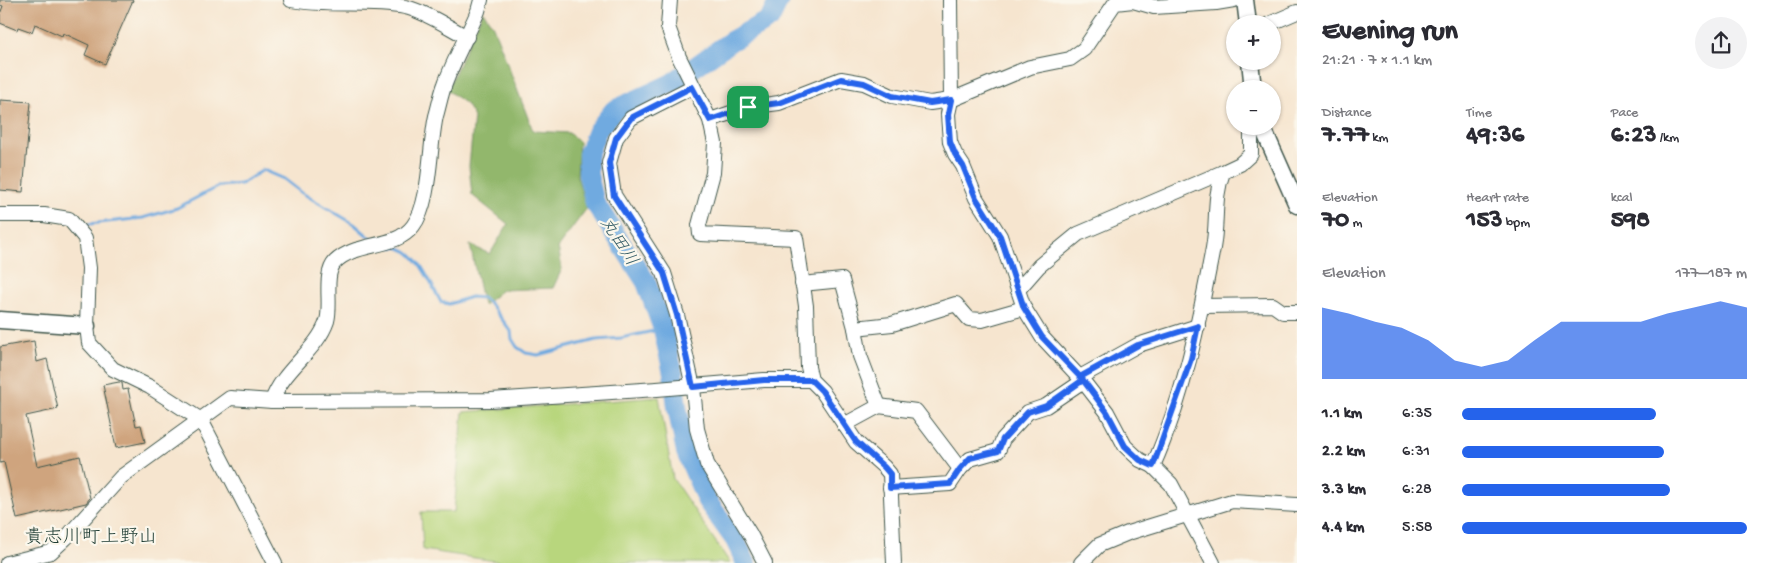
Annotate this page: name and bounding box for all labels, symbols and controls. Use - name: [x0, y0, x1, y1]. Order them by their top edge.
- map controls: [1226, 15, 1281, 135]
- button: +: [1226, 15, 1281, 70]
- text: Evening run: [1322, 16, 1458, 49]
- button: share: [1695, 17, 1747, 69]
- text: 21:21 · 7 × 1.1 km: [1322, 52, 1432, 71]
- button: −: [1226, 80, 1281, 135]
- pin: [727, 86, 769, 128]
- icon: arrive: [734, 93, 762, 121]
- text: Distance: [1322, 105, 1371, 122]
- text: Time: [1466, 105, 1492, 122]
- text: Pace: [1611, 105, 1638, 122]
- text: 7.77: [1322, 122, 1369, 151]
- text: 49:36: [1466, 122, 1524, 151]
- text: 6:23: [1611, 122, 1656, 151]
- text: km: [1369, 130, 1388, 147]
- text: /km: [1656, 130, 1679, 147]
- text: Elevation: [1322, 190, 1378, 207]
- text: Heart rate: [1466, 190, 1529, 207]
- text: kcal: [1611, 190, 1633, 207]
- text: 70: [1322, 207, 1349, 236]
- text: 153: [1466, 207, 1503, 236]
- text: 598: [1611, 207, 1650, 236]
- water label: 丸田川: [594, 213, 642, 271]
- text: m: [1349, 215, 1362, 232]
- text: bpm: [1503, 215, 1530, 232]
- text: Elevation: [1322, 265, 1386, 284]
- text: 177–187 m: [1675, 265, 1747, 284]
- text: 1.1 km: [1322, 405, 1362, 424]
- text: 6:35: [1402, 405, 1432, 424]
- text: 2.2 km: [1322, 443, 1365, 462]
- text: 6:31: [1402, 443, 1430, 462]
- text: 3.3 km: [1322, 481, 1366, 500]
- text: 6:28: [1402, 481, 1432, 500]
- text: 4.4 km: [1322, 519, 1364, 538]
- text: 5:58: [1402, 519, 1433, 538]
- district label: 貴志川町上野山: [24, 526, 158, 550]

